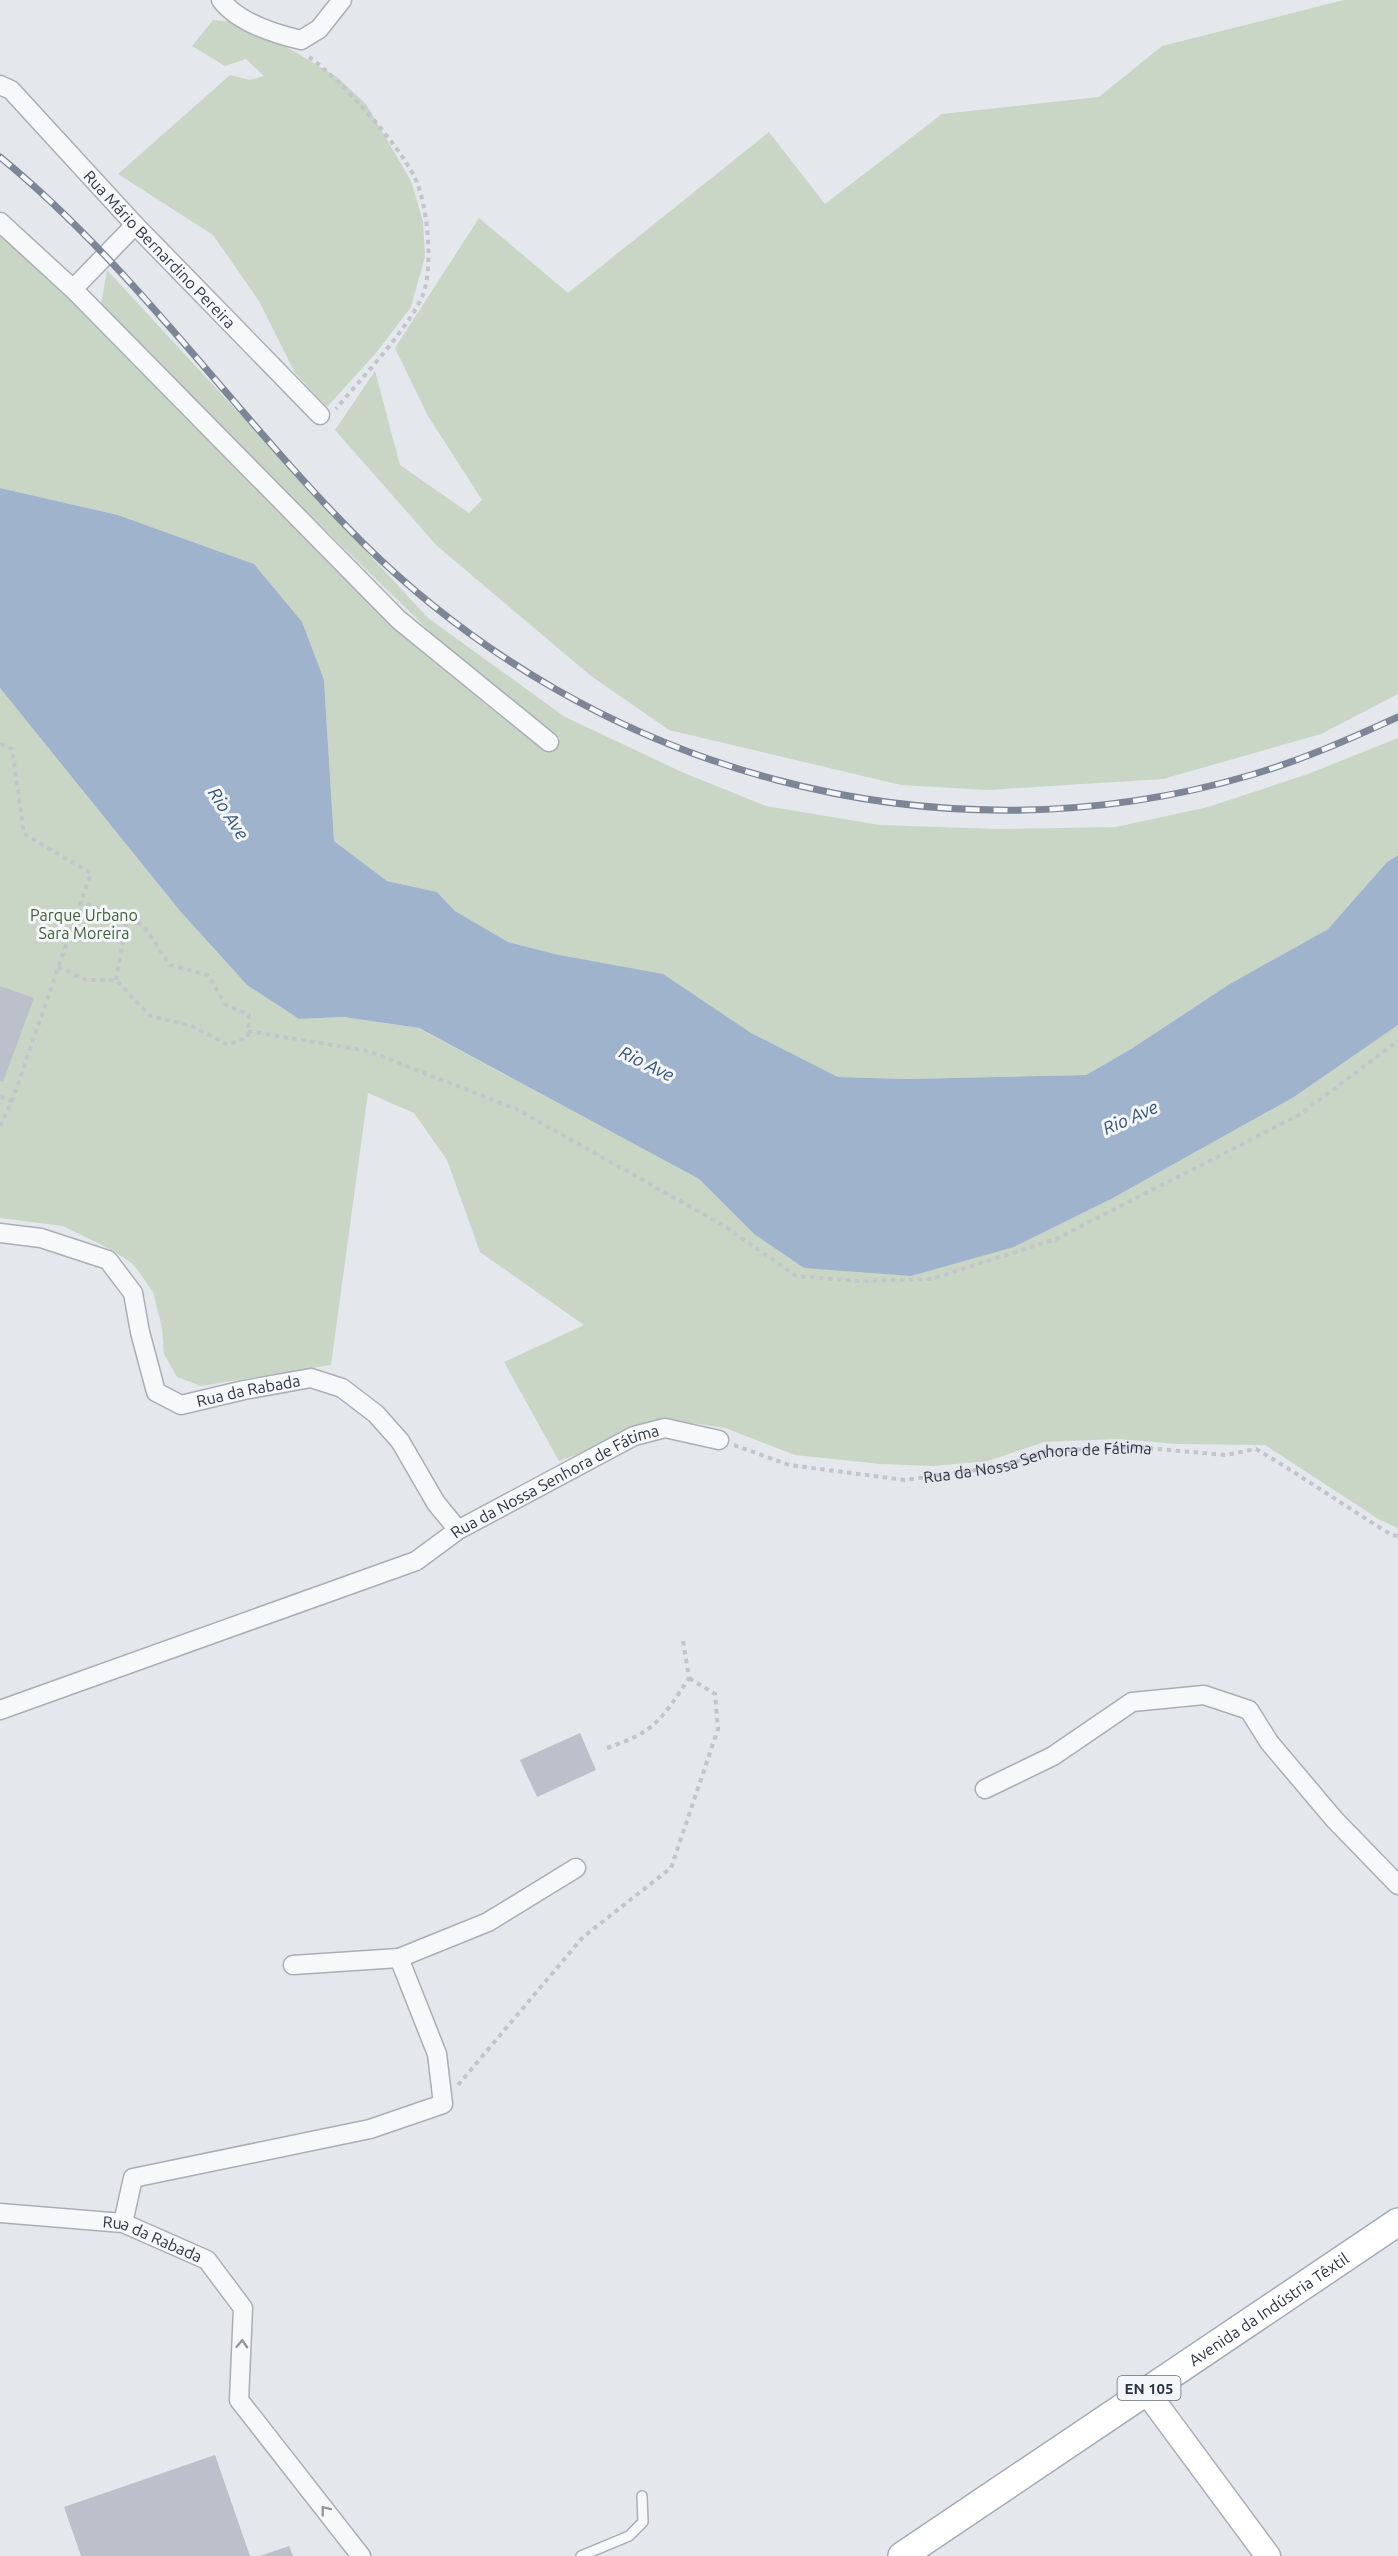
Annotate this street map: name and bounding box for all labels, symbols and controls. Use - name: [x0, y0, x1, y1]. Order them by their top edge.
- street label: Rua Mário Bernardino Pereira: [80, 167, 239, 332]
- water label: Rio Ave: [205, 783, 253, 843]
- park label: Parque Urbano Sara Moreira: [30, 906, 138, 942]
- water label: Rio Ave: [617, 1041, 677, 1085]
- water label: Rio Ave: [1099, 1096, 1161, 1138]
- street label: Rua da Rabada: [195, 1371, 302, 1410]
- street label: Rua da Nossa Senhora de Fátima: [447, 1421, 661, 1541]
- street label: Rua da Nossa Senhora de Fátima: [922, 1438, 1153, 1486]
- street label: Rua da Rabada: [102, 2212, 205, 2266]
- street label: Avenida da Indústria Têxtil: [1185, 2249, 1352, 2369]
- one-way arrow: [235, 2340, 248, 2349]
- road number: EN 105: [1118, 2376, 1180, 2400]
- one-way arrow: [321, 2506, 332, 2517]

